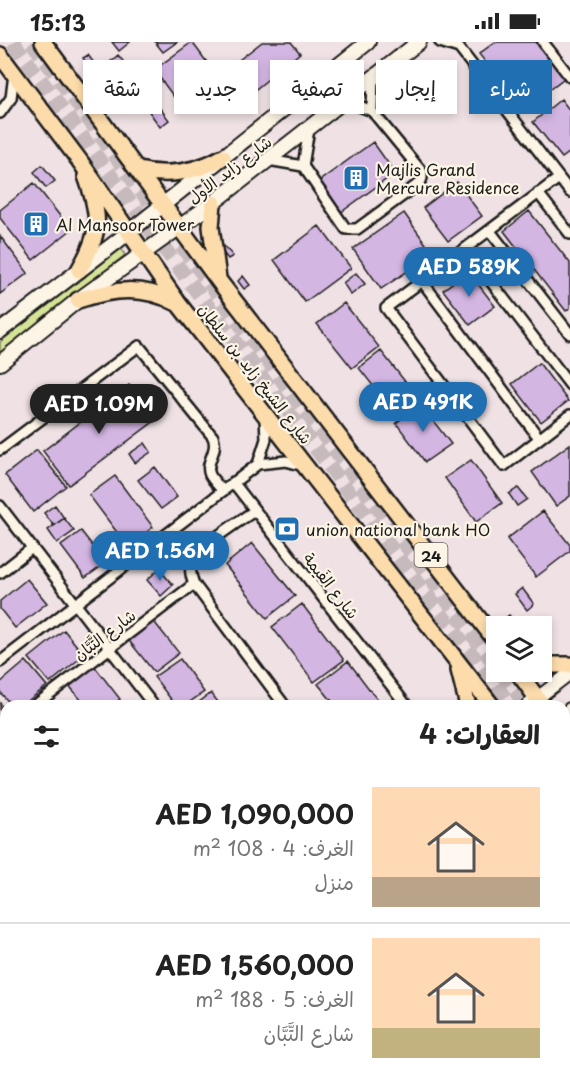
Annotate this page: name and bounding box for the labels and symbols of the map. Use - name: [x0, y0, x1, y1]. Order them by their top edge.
- street label: شارع زايد الأول: [182, 129, 277, 210]
- place label: Majlis Grand Mercure Residence: [376, 157, 520, 199]
- building icon: Majlis Grand Mercure Residence: [341, 163, 371, 193]
- building icon: Al Mansoor Tower: [21, 209, 51, 239]
- place label: Al Mansoor Tower: [56, 212, 195, 236]
- pin: AED 589K: [407, 247, 531, 298]
- street label: شارع الشيخ زايد بن سلطان: [192, 297, 319, 449]
- pin: AED 491K: [361, 382, 485, 433]
- pin: AED 1.09M: [30, 384, 168, 435]
- bank icon: union national bank HO: [272, 514, 302, 544]
- place label: union national bank HO: [306, 517, 490, 541]
- pin: AED 1.56M: [91, 531, 229, 582]
- road number: 24: [414, 543, 448, 567]
- street label: شارع الفَيمة: [298, 547, 366, 624]
- street label: شارع التَّبَّان: [68, 603, 141, 666]

